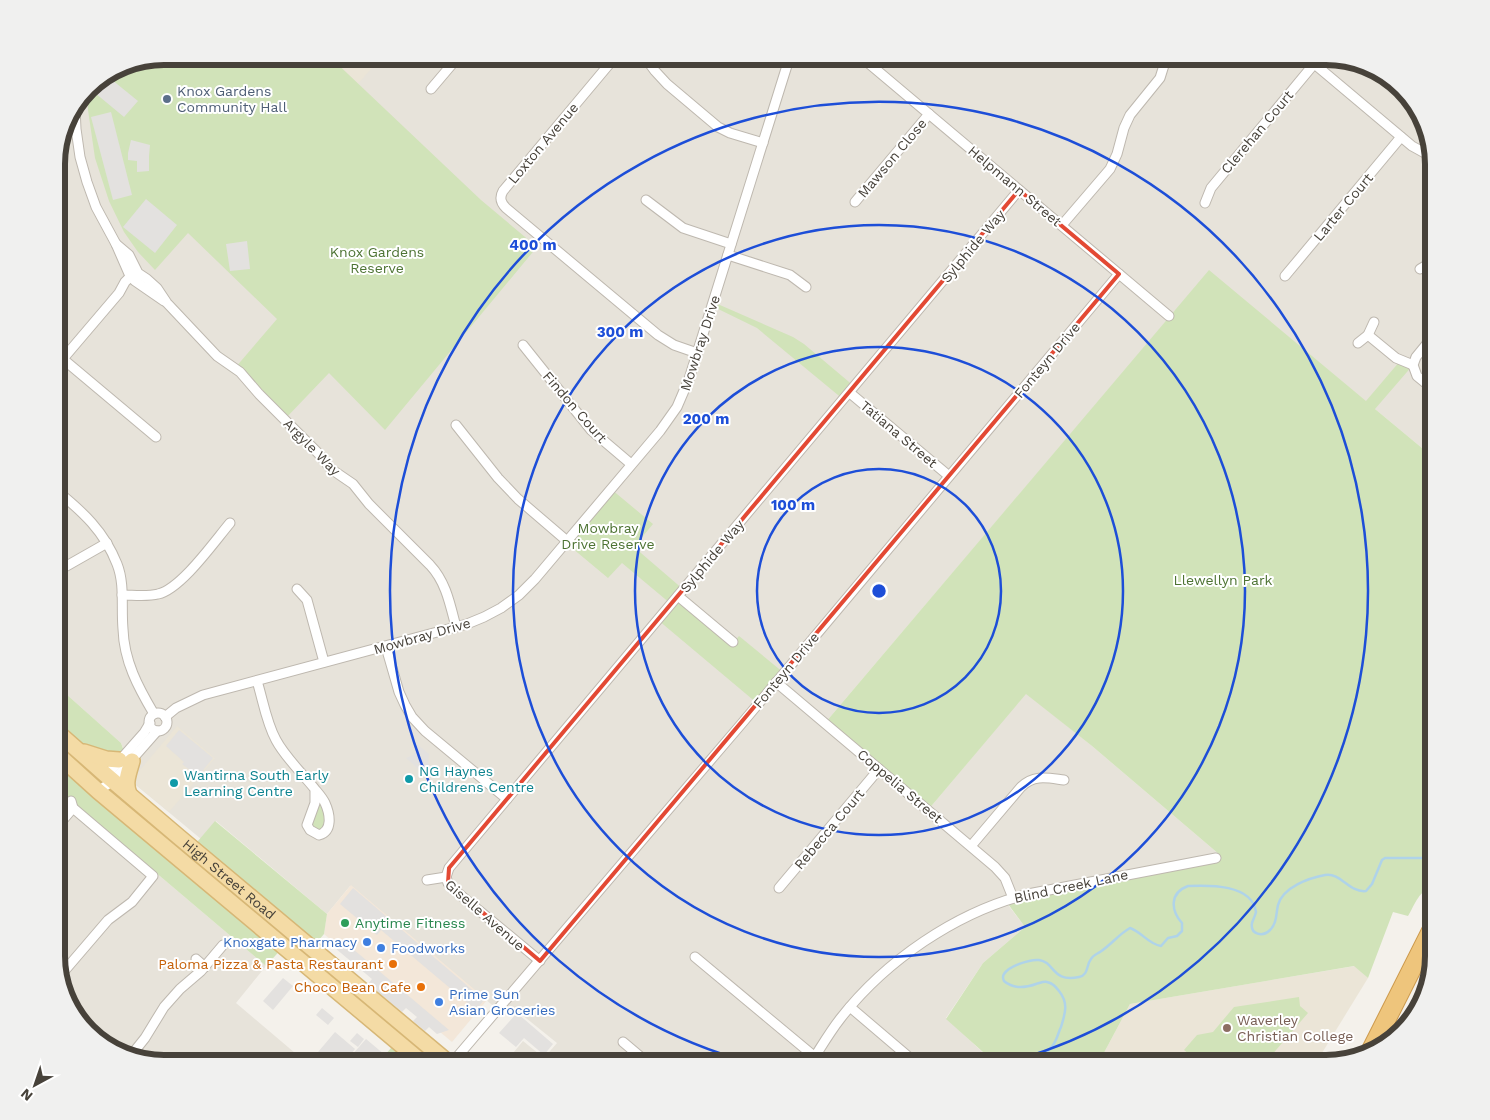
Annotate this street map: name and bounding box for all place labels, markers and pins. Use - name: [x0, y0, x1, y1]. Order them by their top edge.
- place label: Knox Gardens Community Hall: [177, 83, 288, 115]
- marker: Knox Gardens Community Hall: [161, 93, 173, 105]
- centre of rings: [870, 582, 888, 600]
- place label: NG Haynes Childrens Centre: [419, 763, 534, 795]
- place label: Wantirna South Early Learning Centre: [184, 767, 330, 799]
- marker: NG Haynes Childrens Centre: [403, 773, 415, 785]
- marker: Wantirna South Early Learning Centre: [168, 777, 180, 789]
- place label: Anytime Fitness: [355, 915, 465, 931]
- marker: Anytime Fitness: [339, 917, 351, 929]
- place label: Knoxgate Pharmacy: [223, 934, 358, 950]
- marker: Knoxgate Pharmacy: [361, 936, 373, 948]
- place label: Foodworks: [391, 940, 465, 956]
- marker: Foodworks: [375, 942, 387, 954]
- place label: Paloma Pizza & Pasta Restaurant: [158, 956, 383, 972]
- marker: Paloma Pizza & Pasta Restaurant: [387, 958, 399, 970]
- place label: Choco Bean Cafe: [294, 979, 411, 995]
- marker: Choco Bean Cafe: [415, 981, 427, 993]
- place label: Prime Sun Asian Groceries: [449, 986, 555, 1018]
- marker: Prime Sun Asian Groceries: [433, 996, 445, 1008]
- place label: Waverley Christian College: [1237, 1012, 1353, 1044]
- marker: Waverley Christian College: [1221, 1022, 1233, 1034]

